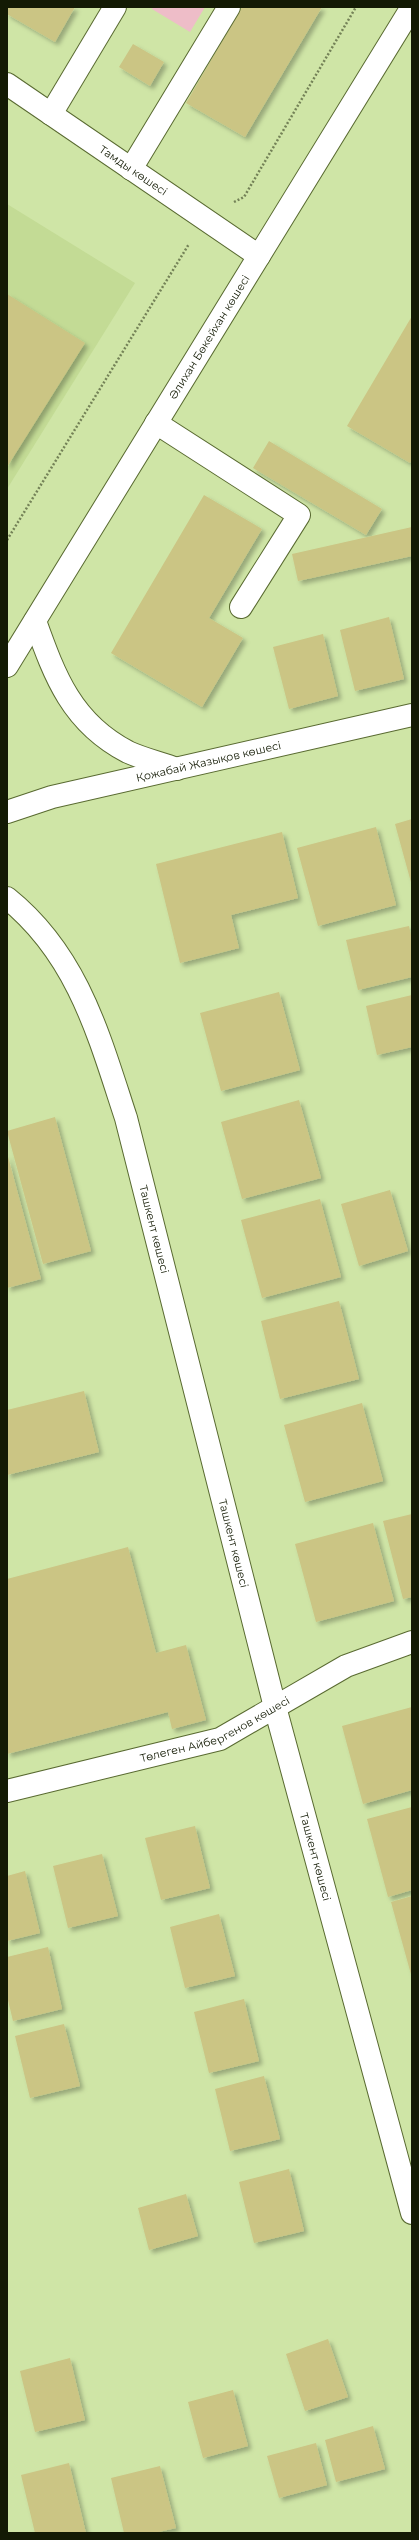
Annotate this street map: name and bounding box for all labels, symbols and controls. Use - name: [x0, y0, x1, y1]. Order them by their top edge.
- street label: Тамды көшесі: [97, 142, 170, 198]
- street label: Әлихан Бөкейхан көшесі: [166, 272, 253, 402]
- street label: Қожабай Жазықов көшесі: [135, 738, 282, 785]
- street label: Ташкент көшесі: [136, 1184, 172, 1275]
- street label: Ташкент көшесі: [216, 1498, 252, 1589]
- street label: Төлеген Айбергенов көшесі: [139, 1693, 292, 1765]
- street label: Ташкент көшесі: [297, 1811, 334, 1903]

